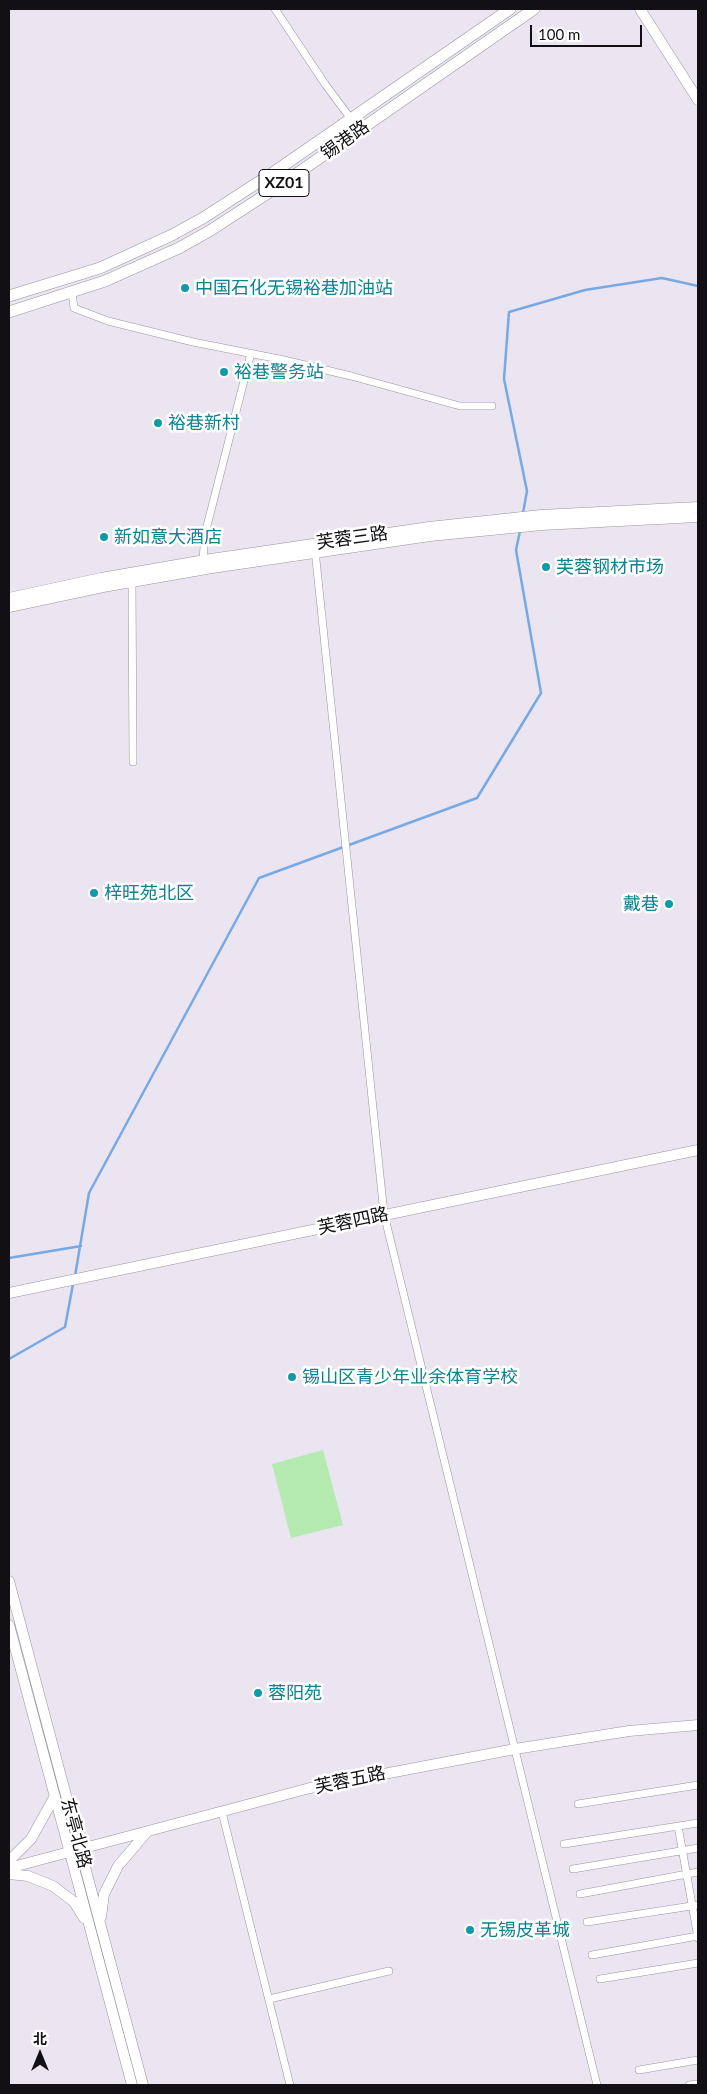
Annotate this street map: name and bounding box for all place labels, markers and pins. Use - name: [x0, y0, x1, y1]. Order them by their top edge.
- place label: 中国石化无锡裕巷加油站: [195, 277, 393, 299]
- marker: 中国石化无锡裕巷加油站: [179, 282, 191, 294]
- place label: 裕巷警务站: [234, 361, 324, 383]
- marker: 裕巷警务站: [218, 366, 230, 378]
- place label: 裕巷新村: [168, 412, 240, 434]
- marker: 裕巷新村: [152, 417, 164, 429]
- place label: 新如意大酒店: [114, 526, 222, 548]
- marker: 新如意大酒店: [98, 531, 110, 543]
- place label: 芙蓉钢材市场: [556, 556, 664, 578]
- marker: 芙蓉钢材市场: [540, 561, 552, 573]
- place label: 梓旺苑北区: [104, 882, 194, 904]
- marker: 梓旺苑北区: [88, 887, 100, 899]
- place label: 戴巷: [623, 893, 659, 915]
- marker: 戴巷: [663, 898, 675, 910]
- place label: 锡山区青少年业余体育学校: [302, 1366, 518, 1388]
- marker: 锡山区青少年业余体育学校: [286, 1371, 298, 1383]
- place label: 蓉阳苑: [268, 1682, 322, 1704]
- marker: 蓉阳苑: [252, 1687, 264, 1699]
- place label: 无锡皮革城: [480, 1919, 570, 1941]
- marker: 无锡皮革城: [464, 1924, 476, 1936]

